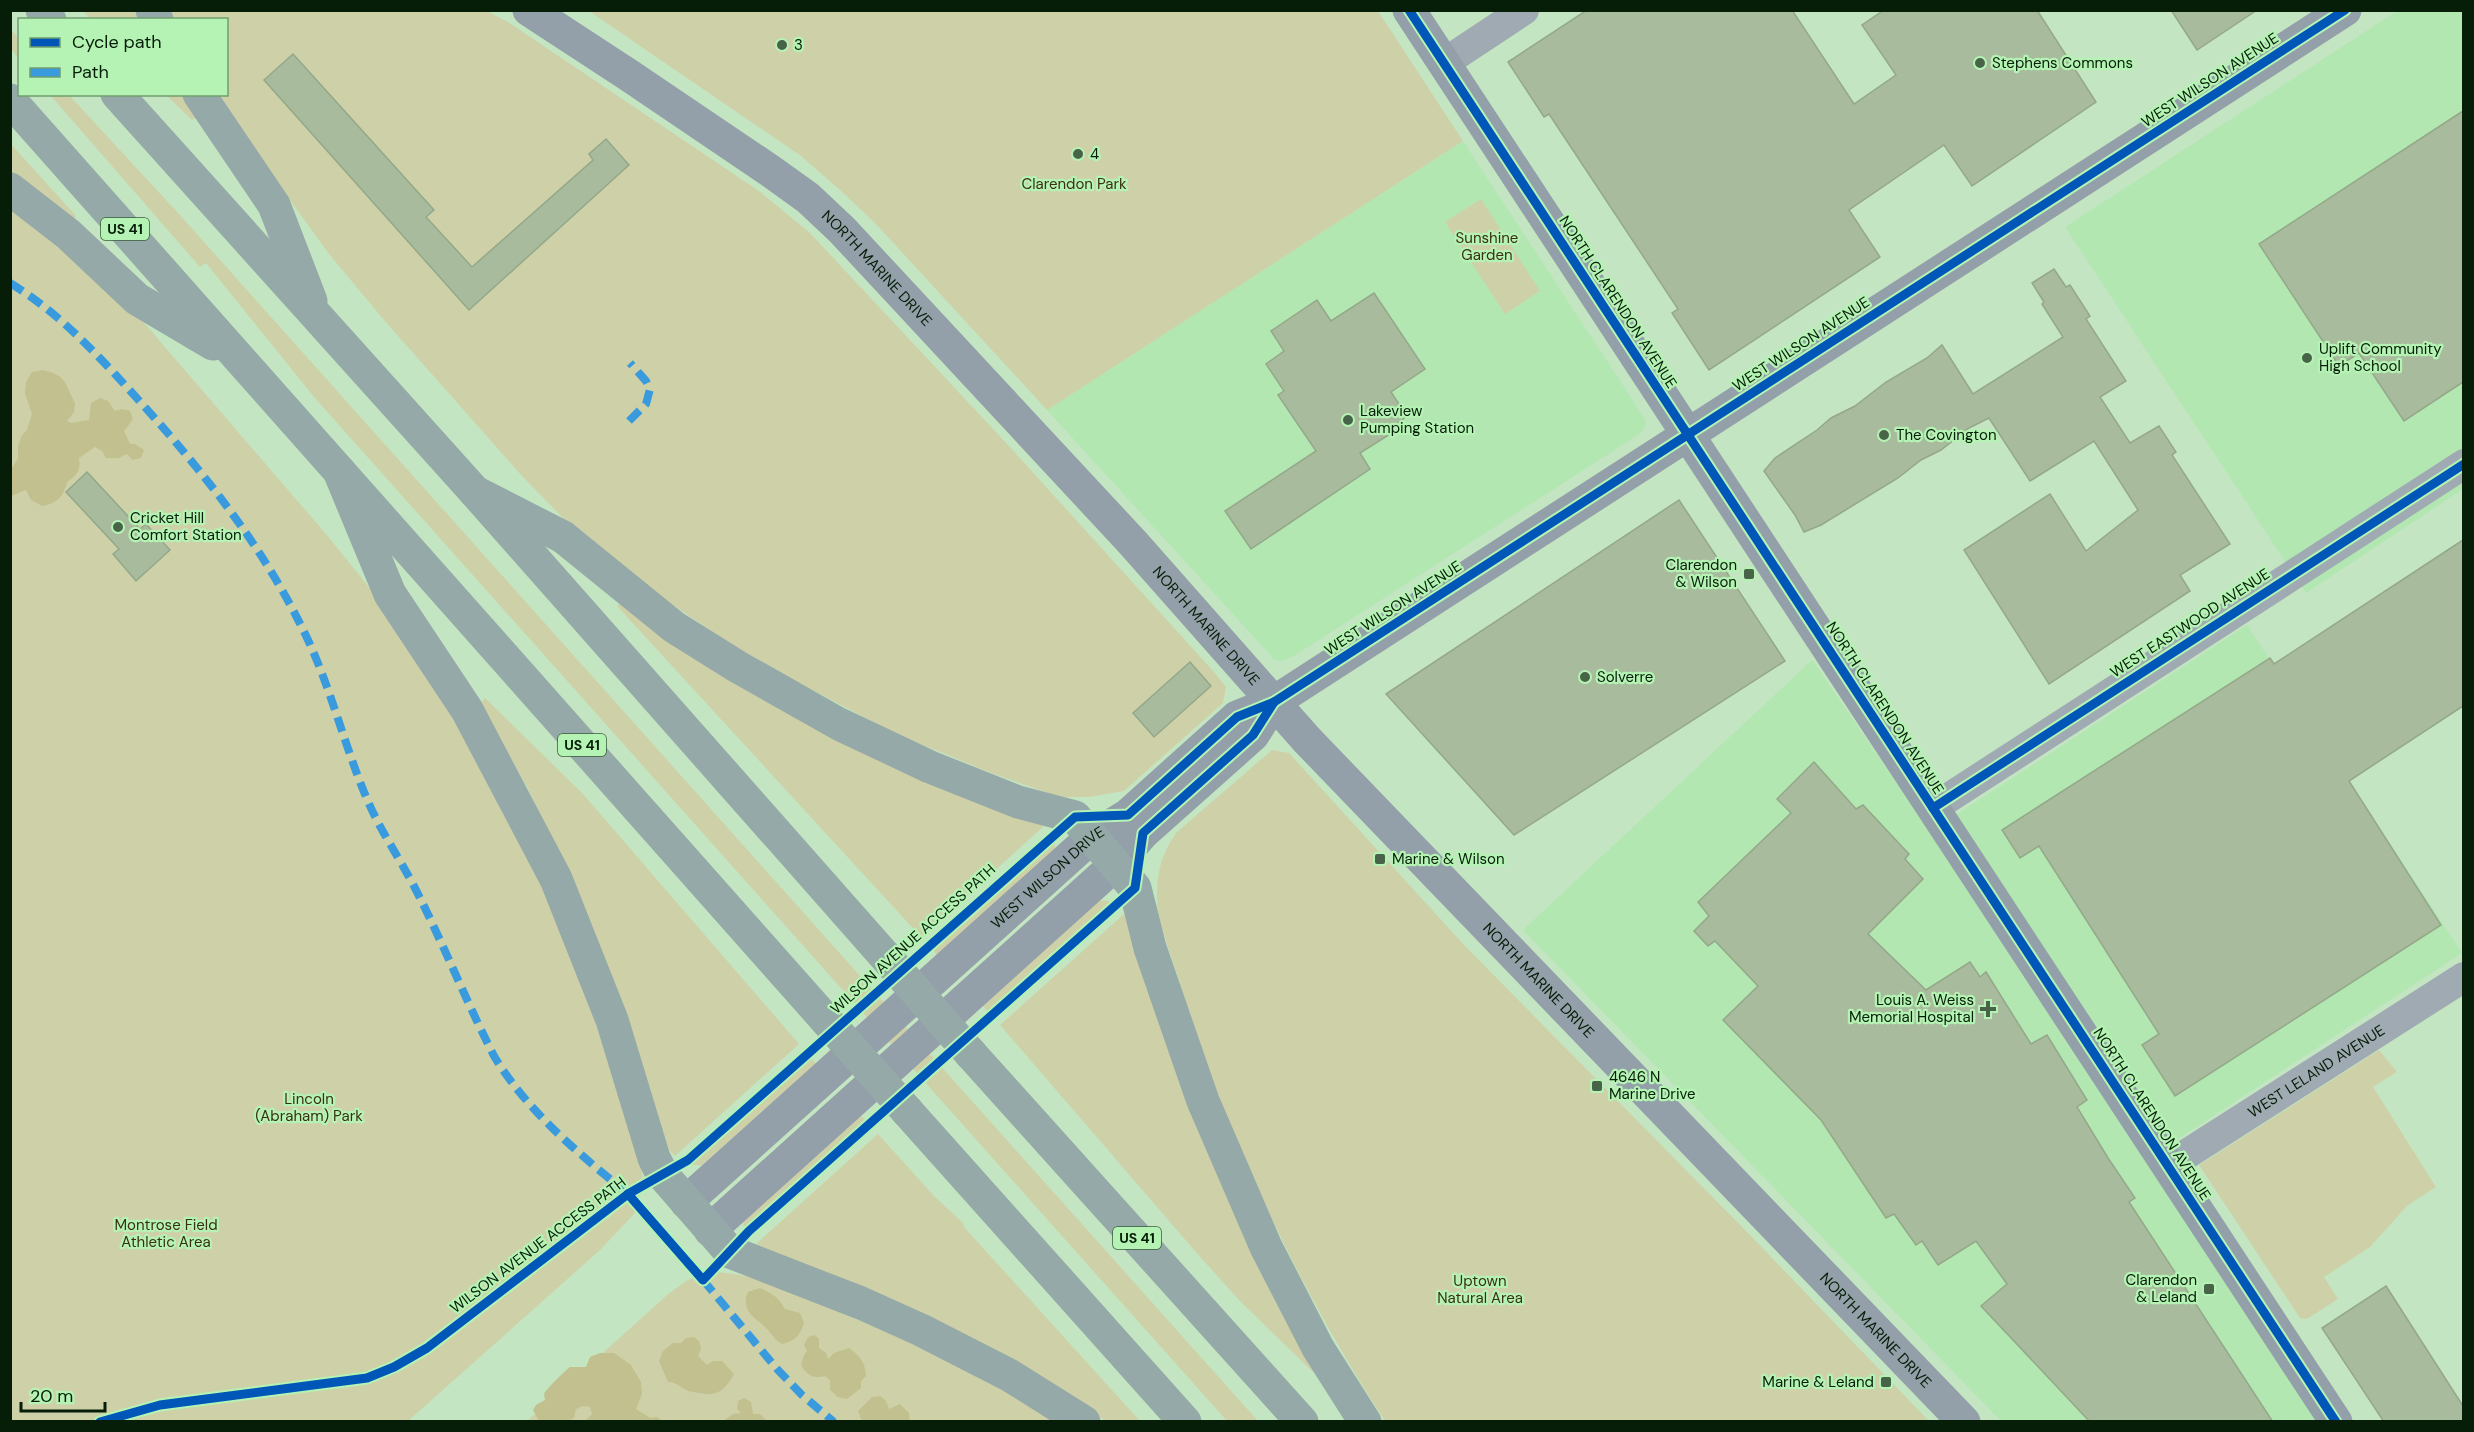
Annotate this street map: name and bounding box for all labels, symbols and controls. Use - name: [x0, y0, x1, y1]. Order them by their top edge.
- legend: [18, 18, 228, 96]
- street label: WEST WILSON AVENUE: [2138, 28, 2282, 132]
- text: Cycle path: [72, 30, 162, 54]
- place label: 3: [794, 35, 803, 55]
- marker: 3: [775, 38, 789, 52]
- place label: Stephens Commons: [1992, 53, 2133, 73]
- marker: Stephens Commons: [1973, 56, 1987, 70]
- text: Path: [72, 60, 109, 84]
- place label: 4: [1090, 144, 1099, 164]
- marker: 4: [1071, 147, 1085, 161]
- park label: Clarendon Park: [1021, 174, 1127, 194]
- street label: NORTH MARINE DRIVE: [817, 206, 937, 331]
- street label: NORTH CLARENDON AVENUE: [1555, 212, 1681, 392]
- road number: US 41: [101, 218, 149, 240]
- park label: Sunshine Garden: [1456, 228, 1518, 265]
- street label: WEST WILSON AVENUE: [1729, 292, 1873, 396]
- place label: Uplift Community High School: [2319, 339, 2442, 376]
- marker: Uplift Community High School: [2300, 351, 2314, 365]
- place label: Lakeview Pumping Station: [1360, 401, 1474, 438]
- marker: Lakeview Pumping Station: [1341, 413, 1355, 427]
- place label: The Covington: [1896, 425, 1997, 445]
- marker: The Covington: [1877, 428, 1891, 442]
- place label: Cricket Hill Comfort Station: [130, 508, 242, 545]
- marker: Cricket Hill Comfort Station: [111, 520, 125, 534]
- place label: Clarendon & Wilson: [1665, 555, 1737, 592]
- street label: WEST WILSON AVENUE: [1321, 556, 1465, 660]
- street label: NORTH MARINE DRIVE: [1148, 562, 1264, 690]
- street label: WEST EASTWOOD AVENUE: [2106, 564, 2274, 682]
- marker: Clarendon & Wilson: [1742, 567, 1756, 581]
- street label: NORTH CLARENDON AVENUE: [1822, 618, 1948, 798]
- place label: Solverre: [1597, 667, 1653, 687]
- marker: Solverre: [1578, 670, 1592, 684]
- road number: US 41: [558, 734, 606, 756]
- street label: WEST WILSON DRIVE: [987, 822, 1108, 933]
- place label: Marine & Wilson: [1392, 849, 1505, 869]
- marker: Marine & Wilson: [1373, 852, 1387, 866]
- street label: WILSON AVENUE ACCESS PATH: [826, 860, 1000, 1018]
- street label: NORTH MARINE DRIVE: [1478, 918, 1599, 1042]
- place label: Louis A. Weiss Memorial Hospital: [1849, 990, 1974, 1027]
- marker: Louis A. Weiss Memorial Hospital: [1979, 1000, 1997, 1018]
- street label: WEST LELAND AVENUE: [2244, 1020, 2389, 1122]
- street label: NORTH CLARENDON AVENUE: [2089, 1024, 2215, 1204]
- place label: 4646 N Marine Drive: [1609, 1067, 1696, 1104]
- marker: 4646 N Marine Drive: [1590, 1079, 1604, 1093]
- park label: Lincoln (Abraham) Park: [255, 1089, 363, 1126]
- street label: WILSON AVENUE ACCESS PATH: [446, 1172, 630, 1318]
- park label: Montrose Field Athletic Area: [114, 1215, 218, 1252]
- road number: US 41: [1113, 1227, 1161, 1249]
- street label: NORTH MARINE DRIVE: [1815, 1268, 1936, 1392]
- place label: Clarendon & Leland: [2125, 1270, 2197, 1307]
- park label: Uptown Natural Area: [1437, 1271, 1523, 1308]
- marker: Clarendon & Leland: [2202, 1282, 2216, 1296]
- place label: Marine & Leland: [1762, 1372, 1874, 1392]
- scale bar: [21, 1375, 105, 1413]
- marker: Marine & Leland: [1879, 1375, 1893, 1389]
- text: 20 m: [30, 1384, 73, 1408]

